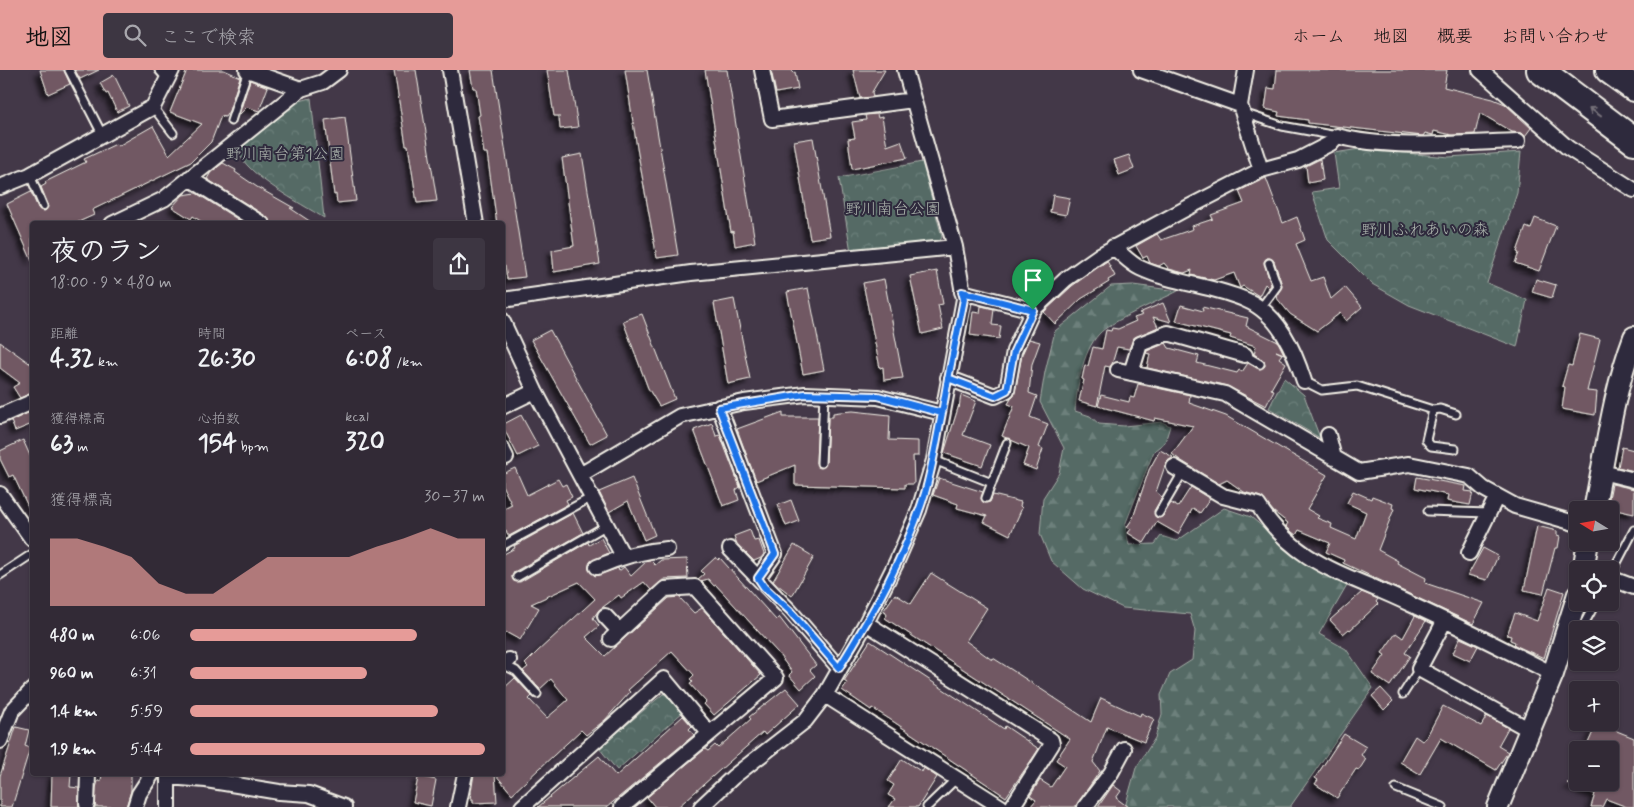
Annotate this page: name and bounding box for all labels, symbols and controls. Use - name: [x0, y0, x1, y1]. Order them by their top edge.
- search box: [103, 13, 453, 58]
- icon: search: [121, 21, 149, 49]
- text: 地図: [25, 23, 73, 54]
- text: ここで検索: [161, 25, 256, 50]
- text: ホーム: [1292, 25, 1345, 49]
- text: 地図: [1373, 25, 1409, 49]
- text: 概要: [1437, 25, 1473, 49]
- text: お問い合わせ: [1501, 25, 1609, 49]
- one-way arrow: [1588, 107, 1602, 117]
- park label: 野川南台第1公園: [225, 144, 345, 165]
- park label: 野川南台公園: [845, 199, 941, 220]
- park label: 野川ふれあいの森: [1361, 220, 1489, 241]
- text: 夜のラン: [50, 234, 162, 271]
- button: share: [433, 238, 485, 290]
- pin: [1012, 259, 1054, 310]
- icon: arrive: [1019, 266, 1047, 294]
- text: 18:00 · 9 × 480 m: [50, 272, 172, 293]
- text: 距離: [50, 325, 78, 343]
- text: 時間: [198, 325, 226, 343]
- text: ペース: [345, 325, 387, 343]
- text: 4.32: [50, 343, 94, 376]
- text: 26:30: [198, 343, 256, 376]
- text: 6:08: [345, 343, 392, 376]
- text: km: [94, 353, 118, 371]
- text: /km: [392, 353, 423, 371]
- text: kcal: [345, 408, 369, 426]
- text: 獲得標高: [50, 410, 106, 428]
- text: 心拍数: [198, 410, 240, 428]
- text: 320: [345, 426, 385, 459]
- text: 63: [50, 428, 73, 461]
- text: 154: [198, 428, 237, 461]
- text: m: [73, 438, 88, 456]
- text: bpm: [237, 438, 269, 456]
- text: 30–37 m: [424, 486, 485, 507]
- text: 獲得標高: [50, 490, 114, 511]
- north arrow: [1569, 501, 1619, 551]
- map controls: [1569, 501, 1619, 791]
- button: locate: [1569, 561, 1619, 611]
- button: layers: [1569, 621, 1619, 671]
- text: 480 m: [50, 625, 95, 646]
- text: 6:06: [130, 625, 160, 646]
- text: 960 m: [50, 663, 93, 684]
- text: 6:31: [130, 663, 157, 684]
- button: +: [1569, 681, 1619, 731]
- text: 1.4 km: [50, 701, 97, 722]
- text: 5:59: [130, 701, 163, 722]
- text: 1.9 km: [50, 739, 96, 760]
- text: 5:44: [130, 739, 163, 760]
- button: −: [1569, 741, 1619, 791]

